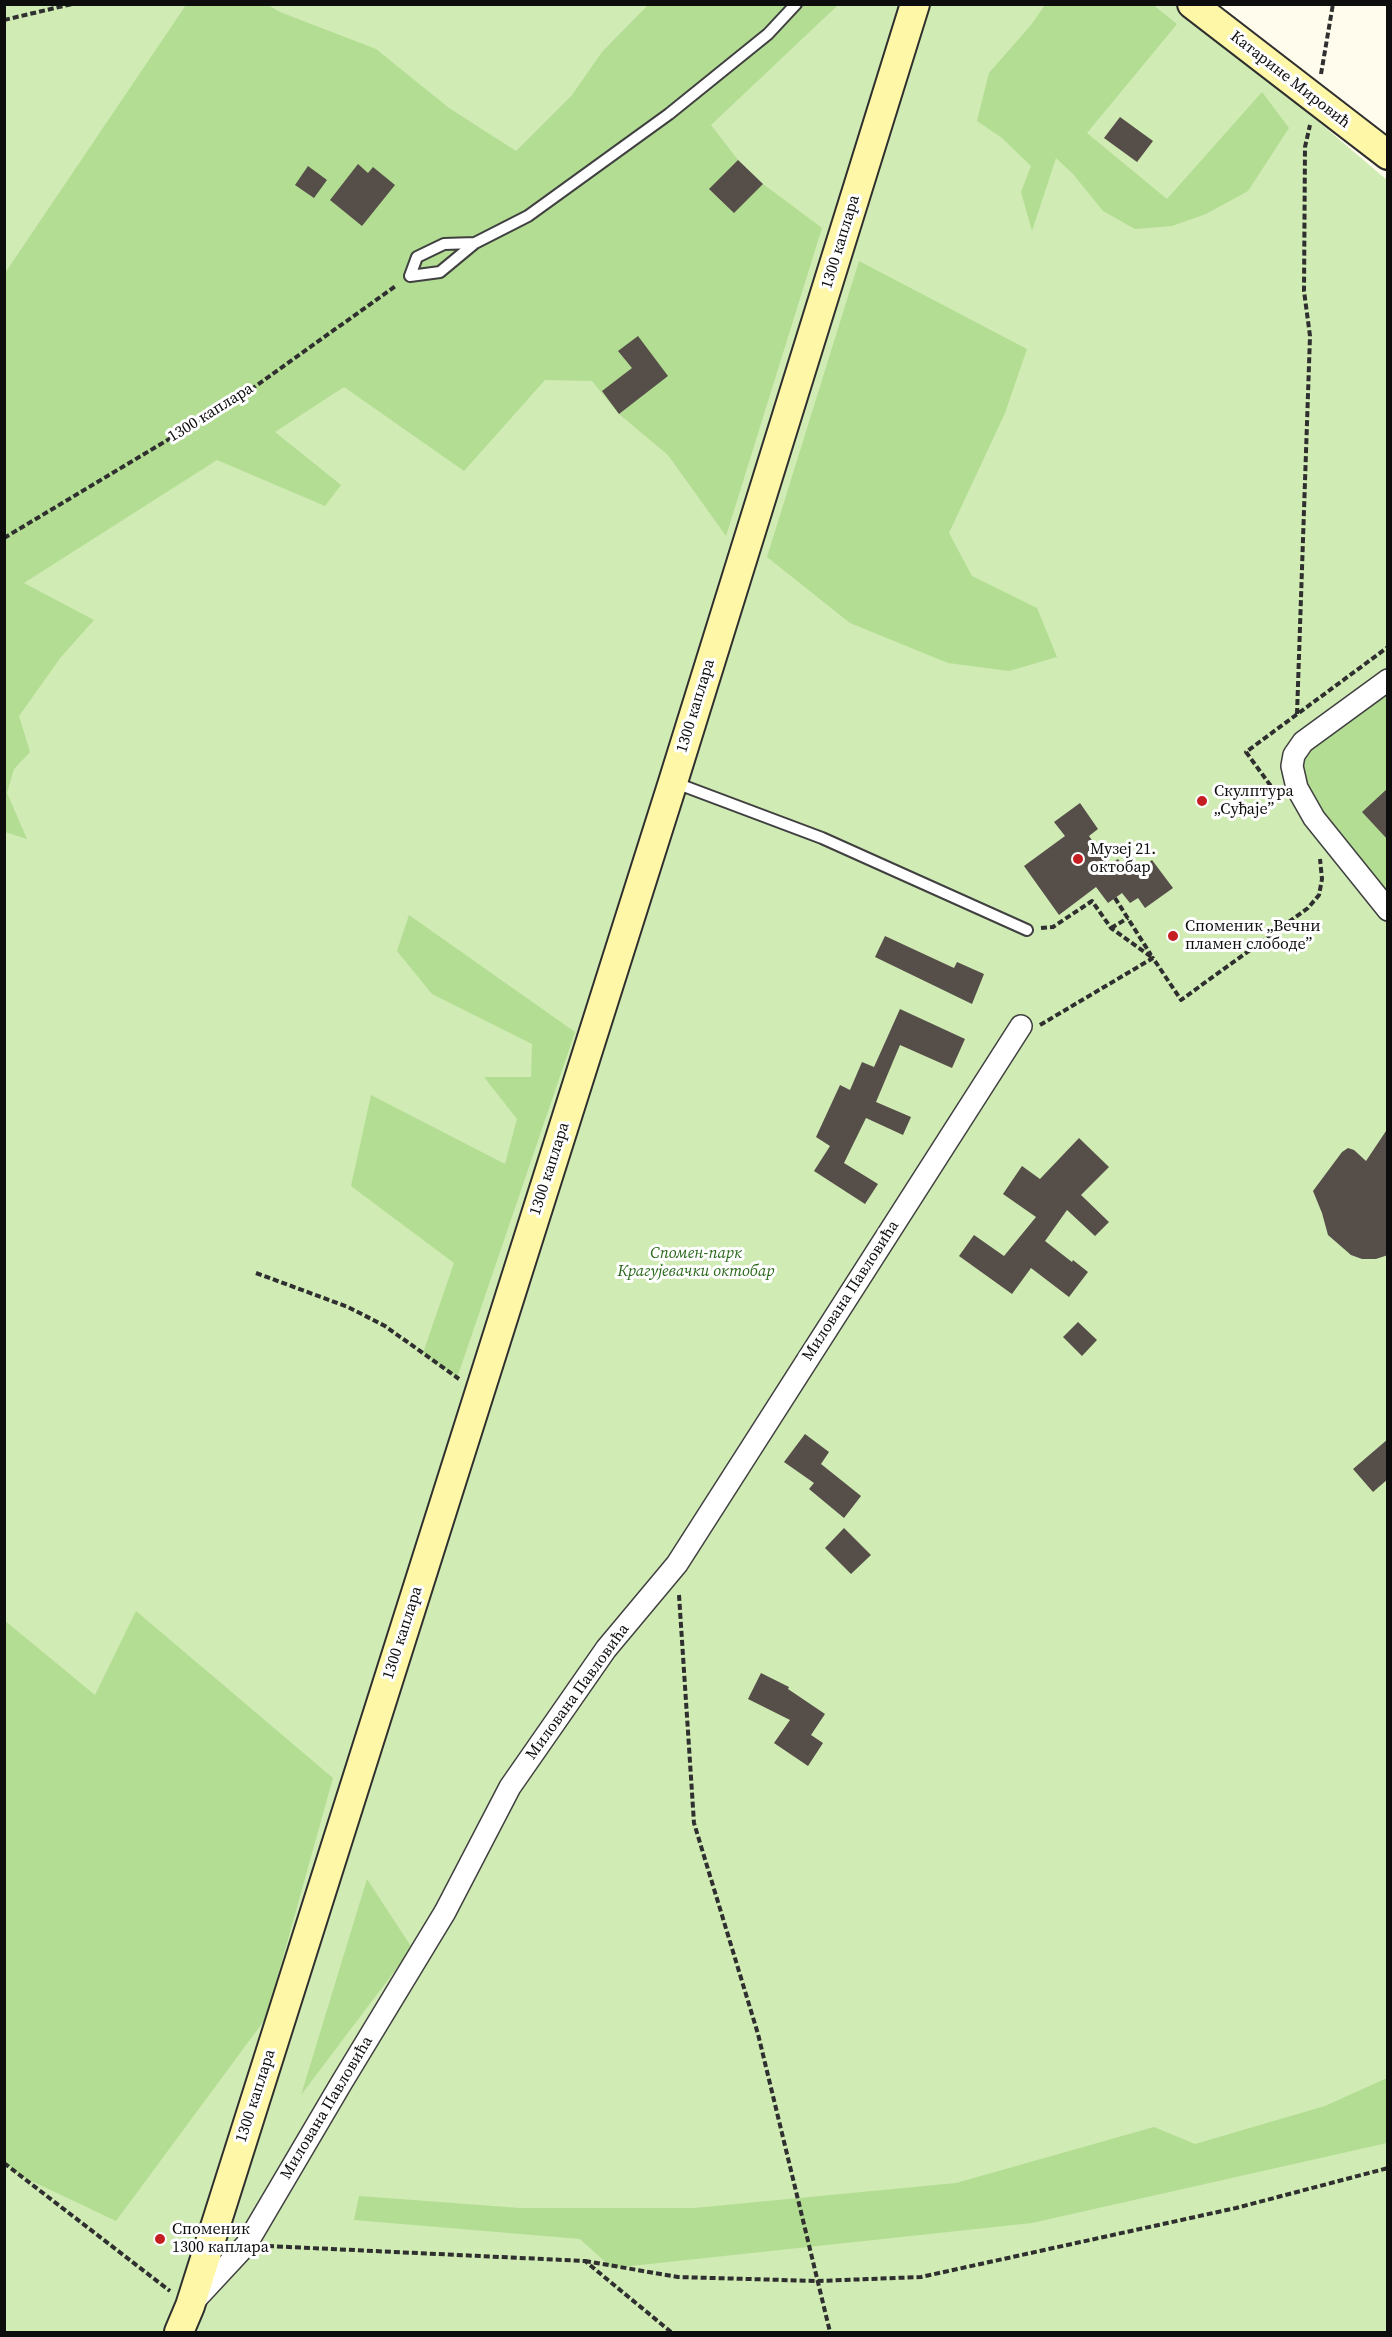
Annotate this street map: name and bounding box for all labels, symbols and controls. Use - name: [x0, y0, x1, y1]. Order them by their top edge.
- street label: Катарине Мировић: [1226, 27, 1354, 133]
- street label: 1300 каплара: [818, 193, 864, 291]
- street label: 1300 каплара: [165, 379, 257, 447]
- street label: 1300 каплара: [673, 657, 719, 755]
- place label: Скулптура „Суђаје”: [1214, 782, 1294, 820]
- marker: Скулптура „Суђаје”: [1195, 794, 1209, 808]
- place label: Музеј 21. октобар: [1090, 840, 1156, 878]
- marker: Музеј 21. октобар: [1071, 852, 1085, 866]
- place label: Споменик „Вечни пламен слободе”: [1185, 917, 1321, 955]
- marker: Споменик „Вечни пламен слободе”: [1166, 929, 1180, 943]
- street label: 1300 каплара: [526, 1120, 574, 1218]
- street label: Милована Павловића: [798, 1217, 904, 1365]
- park label: Спомен-парк Крагујевачки октобар: [618, 1244, 774, 1282]
- street label: 1300 каплара: [379, 1584, 427, 1682]
- street label: Милована Павловића: [522, 1620, 634, 1764]
- street label: Милована Павловића: [277, 2033, 377, 2183]
- street label: 1300 каплара: [232, 2047, 280, 2145]
- place label: Споменик 1300 каплара: [172, 2220, 269, 2258]
- marker: Споменик 1300 каплара: [153, 2232, 167, 2246]

